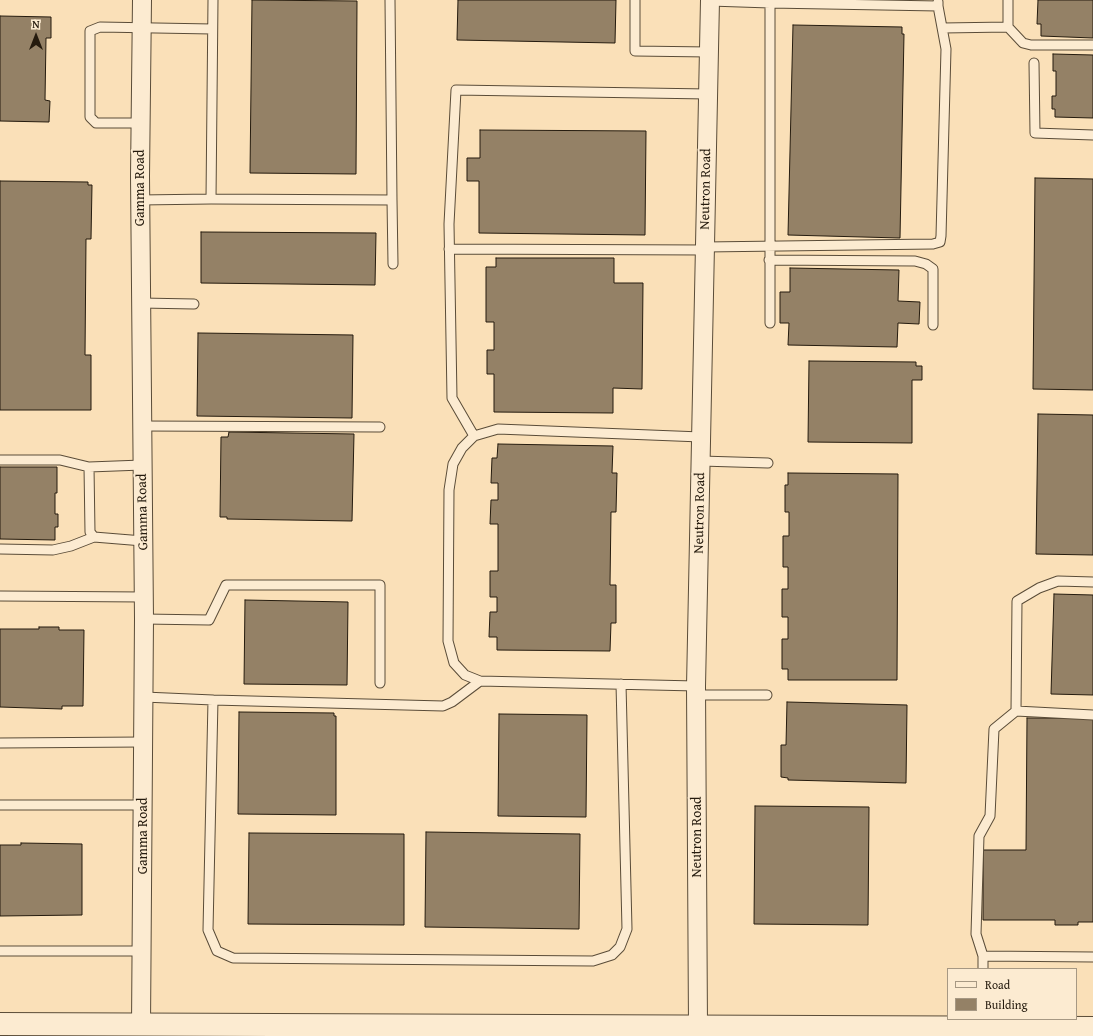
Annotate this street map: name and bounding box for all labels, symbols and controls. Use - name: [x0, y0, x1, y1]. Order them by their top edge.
- north arrow: [16, 16, 56, 56]
- text: N: [32, 16, 40, 32]
- street label: Neutron Road: [697, 148, 715, 230]
- street label: Gamma Road: [132, 150, 148, 226]
- street label: Neutron Road: [691, 472, 709, 554]
- street label: Gamma Road: [134, 473, 152, 551]
- street label: Neutron Road: [689, 796, 705, 878]
- street label: Gamma Road: [135, 798, 151, 874]
- legend: [947, 968, 1077, 1020]
- text: Road: [985, 976, 1010, 993]
- text: Building: [985, 996, 1028, 1013]

